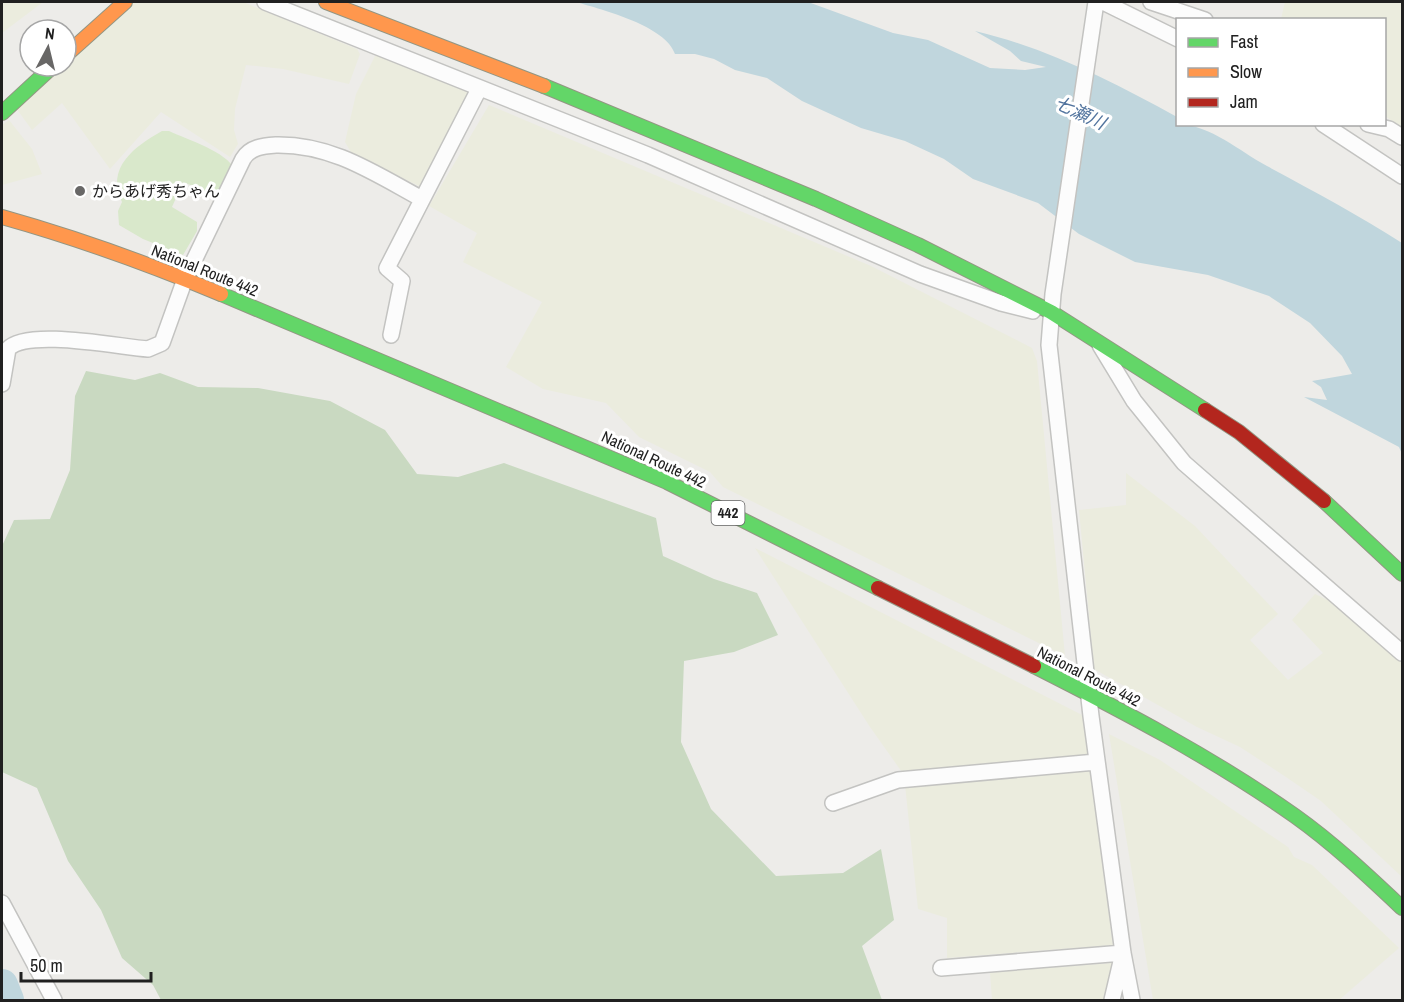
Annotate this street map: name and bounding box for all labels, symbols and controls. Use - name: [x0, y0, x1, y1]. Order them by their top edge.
- north arrow: [18, 18, 78, 78]
- legend: [1176, 18, 1386, 126]
- text: N: [44, 22, 56, 45]
- text: Fast: [1230, 29, 1258, 54]
- text: Slow: [1230, 59, 1262, 84]
- text: Jam: [1230, 89, 1258, 114]
- water label: 七瀬川: [1050, 90, 1112, 136]
- place label: からあげ秀ちゃん: [92, 180, 220, 202]
- marker: からあげ秀ちゃん: [73, 184, 87, 198]
- street label: National Route 442: [148, 239, 262, 301]
- street label: National Route 442: [598, 425, 710, 493]
- road number: 442: [712, 501, 744, 525]
- street label: National Route 442: [1034, 641, 1144, 711]
- scale bar: [21, 945, 152, 983]
- text: 50 m: [30, 953, 63, 978]

